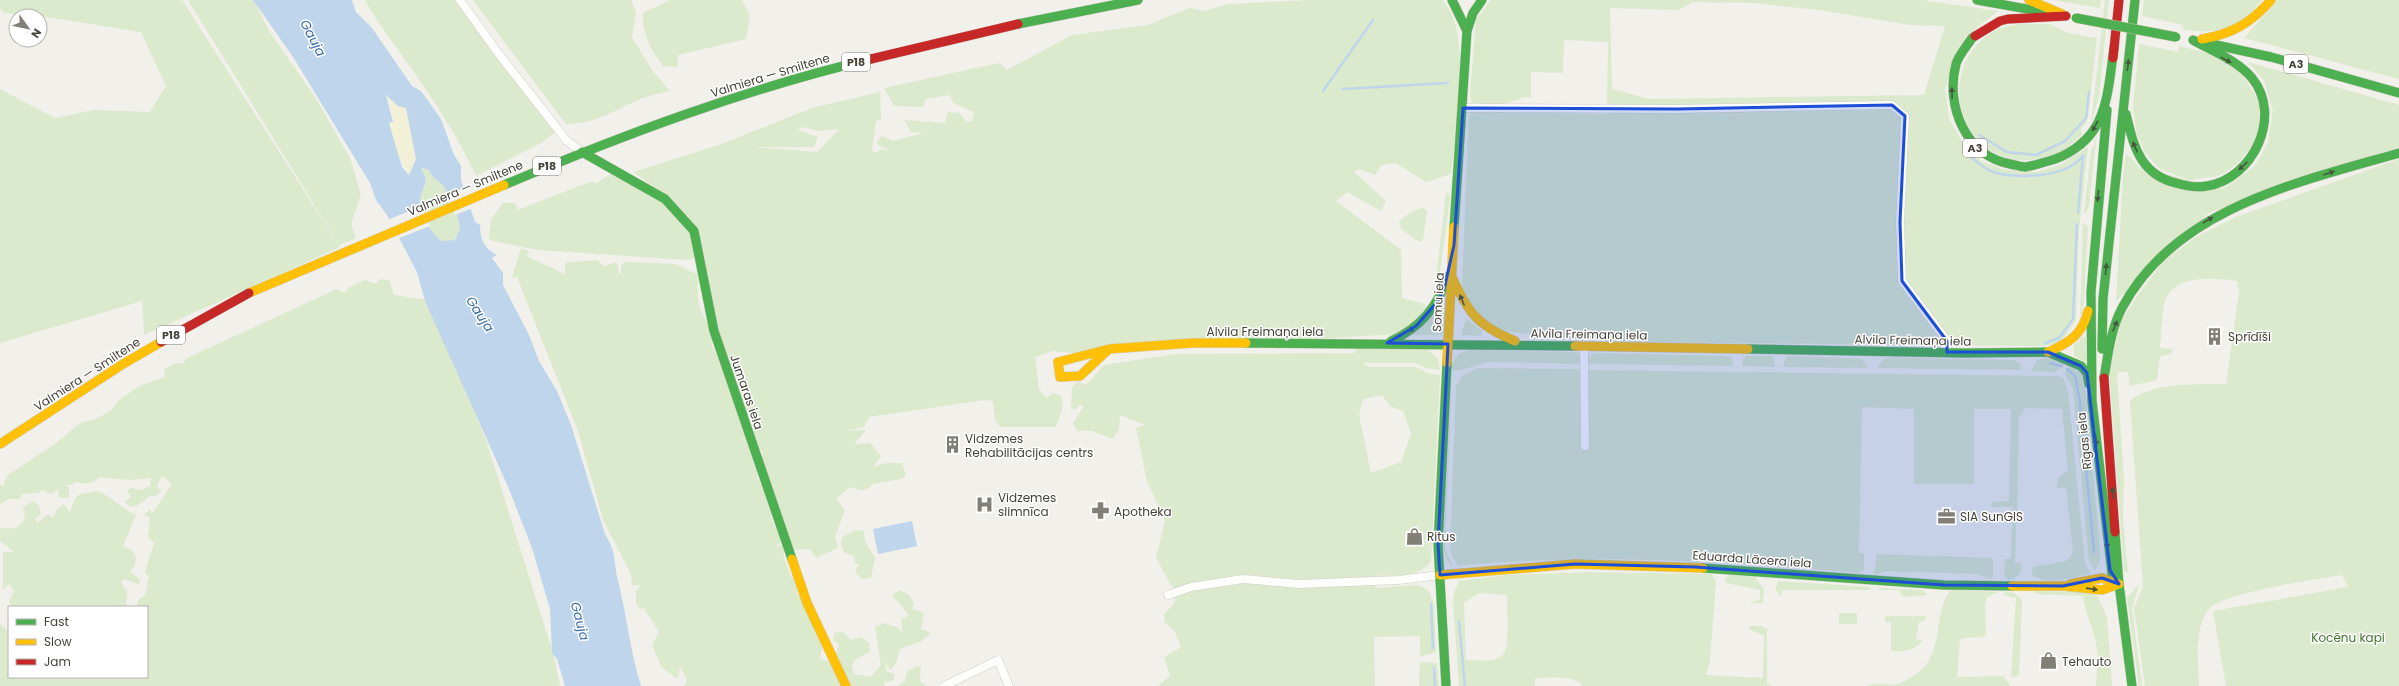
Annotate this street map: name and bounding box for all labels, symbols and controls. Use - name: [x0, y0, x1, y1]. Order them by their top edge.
- north arrow: [8, 8, 48, 48]
- water label: Gauja: [295, 16, 331, 60]
- text: N: [27, 26, 45, 41]
- street label: Valmiera — Smiltene: [708, 49, 832, 101]
- road number: P18: [842, 53, 870, 71]
- road number: A3: [2284, 55, 2308, 73]
- one-way arrow: [2221, 57, 2232, 63]
- one-way arrow: [2125, 59, 2132, 71]
- one-way arrow: [1949, 86, 1955, 99]
- one-way arrow: [2092, 121, 2099, 132]
- road number: A3: [1963, 139, 1987, 157]
- one-way arrow: [2132, 141, 2138, 152]
- street label: Valmiera — Smiltene: [405, 156, 525, 220]
- road number: P18: [533, 157, 561, 175]
- one-way arrow: [2238, 161, 2248, 171]
- one-way arrow: [2323, 170, 2335, 176]
- one-way arrow: [2095, 189, 2102, 202]
- one-way arrow: [2202, 217, 2214, 224]
- one-way arrow: [2103, 263, 2109, 275]
- street label: Somu iela: [1428, 272, 1448, 332]
- water label: Gauja: [461, 292, 499, 336]
- one-way arrow: [1459, 294, 1465, 305]
- one-way arrow: [2112, 320, 2118, 332]
- street label: Alvila Freimaņa iela: [1207, 323, 1323, 340]
- one-way arrow: [1408, 324, 1419, 332]
- street label: Alvila Freimaņa iela: [1530, 324, 1648, 344]
- road number: P18: [157, 326, 185, 344]
- building icon: Sprīdīši: [2205, 326, 2225, 346]
- place label: Sprīdīši: [2228, 328, 2271, 345]
- street label: Alvila Freimaņa iela: [1854, 330, 1972, 350]
- street label: Valmiera — Smiltene: [30, 333, 144, 415]
- street label: Jumaras iela: [726, 352, 768, 432]
- street label: Rīgas iela: [2073, 412, 2095, 470]
- place label: Vidzemes Rehabilitācijas centrs: [965, 430, 1093, 461]
- one-way arrow: [2093, 434, 2100, 446]
- building icon: Vidzemes Rehabilitācijas centrs: [942, 435, 962, 455]
- one-way arrow: [2110, 487, 2116, 499]
- place label: Vidzemes slimnīca: [998, 489, 1056, 520]
- hospital icon: Vidzemes slimnīca: [975, 494, 995, 514]
- pharmacy icon: Apotheka: [1091, 501, 1111, 521]
- place label: Apotheka: [1114, 503, 1172, 520]
- office icon: SIA SunGIS: [1937, 506, 1957, 526]
- place label: SIA SunGIS: [1960, 508, 2023, 525]
- shop icon: Ritus: [1404, 526, 1424, 546]
- place label: Ritus: [1427, 528, 1456, 545]
- one-way arrow: [2104, 537, 2110, 549]
- street label: Eduarda Lācera iela: [1692, 546, 1812, 572]
- one-way arrow: [2086, 586, 2098, 592]
- water label: Gauja: [566, 600, 594, 643]
- legend: [8, 606, 148, 678]
- text: Fast: [44, 613, 69, 630]
- park label: Kocēnu kapi: [2311, 629, 2385, 646]
- text: Slow: [44, 633, 72, 650]
- shop icon: Tehauto: [2039, 651, 2059, 671]
- text: Jam: [44, 653, 71, 670]
- place label: Tehauto: [2062, 653, 2112, 670]

